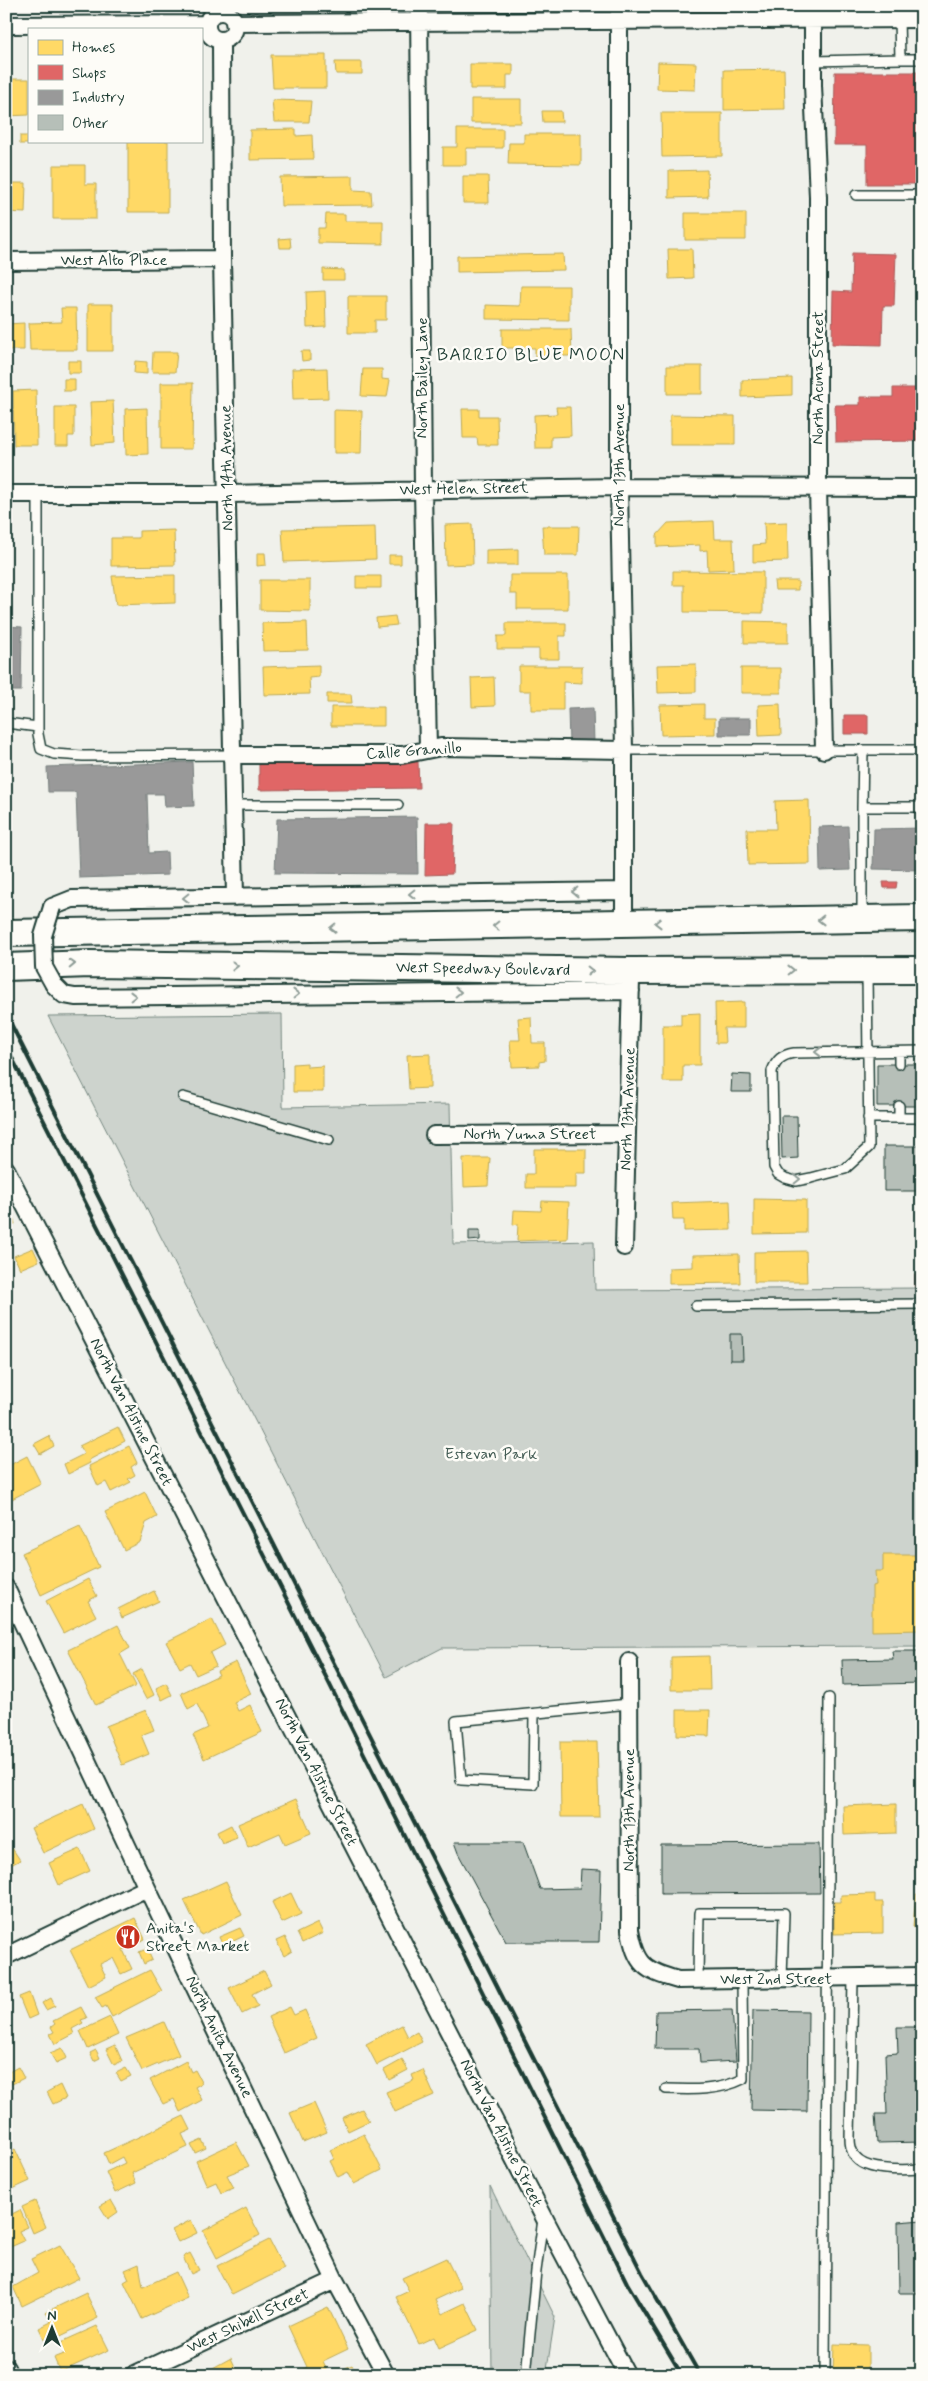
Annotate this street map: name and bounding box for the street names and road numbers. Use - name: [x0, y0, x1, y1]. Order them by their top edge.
- street label: West Alto Place: [61, 250, 168, 271]
- street label: North Acuna Street: [808, 311, 829, 445]
- street label: North Bailey Lane: [412, 318, 433, 438]
- street label: North 13th Avenue: [609, 403, 630, 527]
- street label: North 14th Avenue: [215, 405, 239, 531]
- street label: West Helen Street: [399, 477, 529, 501]
- street label: Calle Granillo: [366, 737, 462, 765]
- street label: West Speedway Boulevard: [396, 957, 570, 981]
- street label: North 13th Avenue: [615, 1047, 641, 1171]
- street label: North Yuma Street: [463, 1124, 597, 1145]
- street label: North Van Alstine Street: [85, 1335, 177, 1490]
- street label: North Van Alstine Street: [270, 1695, 362, 1850]
- street label: North 13th Avenue: [619, 1748, 640, 1872]
- street label: West 2nd Street: [720, 1969, 832, 1990]
- street label: North Anita Avenue: [180, 1972, 258, 2102]
- street label: North Van Alstine Street: [455, 2056, 547, 2211]
- street label: West Shibell Street: [184, 2283, 313, 2358]

